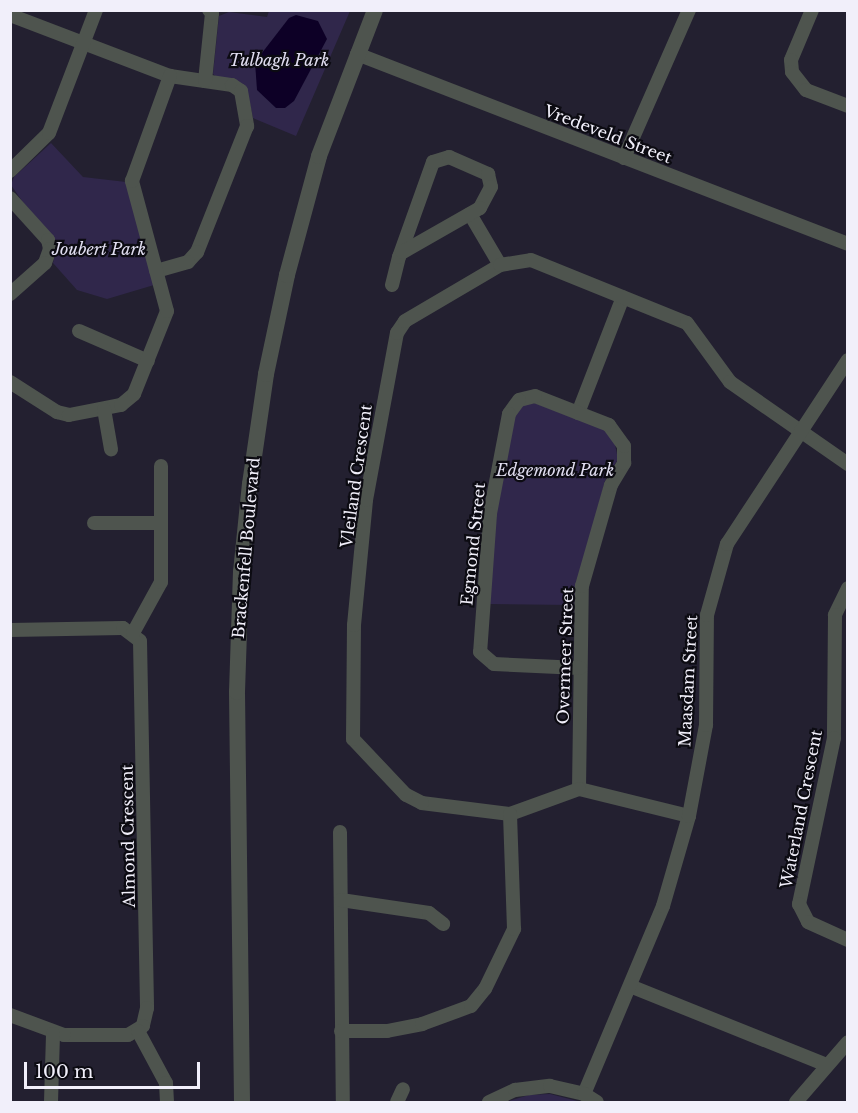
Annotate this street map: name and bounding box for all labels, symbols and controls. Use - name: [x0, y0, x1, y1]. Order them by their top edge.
- park label: Tulbagh Park: [229, 50, 329, 70]
- street label: Vredeveld Street: [541, 101, 675, 167]
- park label: Joubert Park: [52, 239, 146, 259]
- street label: Vleiland Crescent: [336, 403, 376, 549]
- street label: Brackenfell Boulevard: [229, 457, 263, 639]
- park label: Edgemond Park: [496, 460, 614, 480]
- street label: Egmond Street: [457, 482, 489, 606]
- street label: Overmeer Street: [553, 587, 577, 725]
- street label: Maasdam Street: [675, 615, 701, 747]
- street label: Waterland Crescent: [776, 728, 826, 890]
- street label: Almond Crescent: [117, 764, 139, 908]
- scale bar: [27, 1050, 202, 1088]
- text: 100 m: [35, 1061, 93, 1083]

